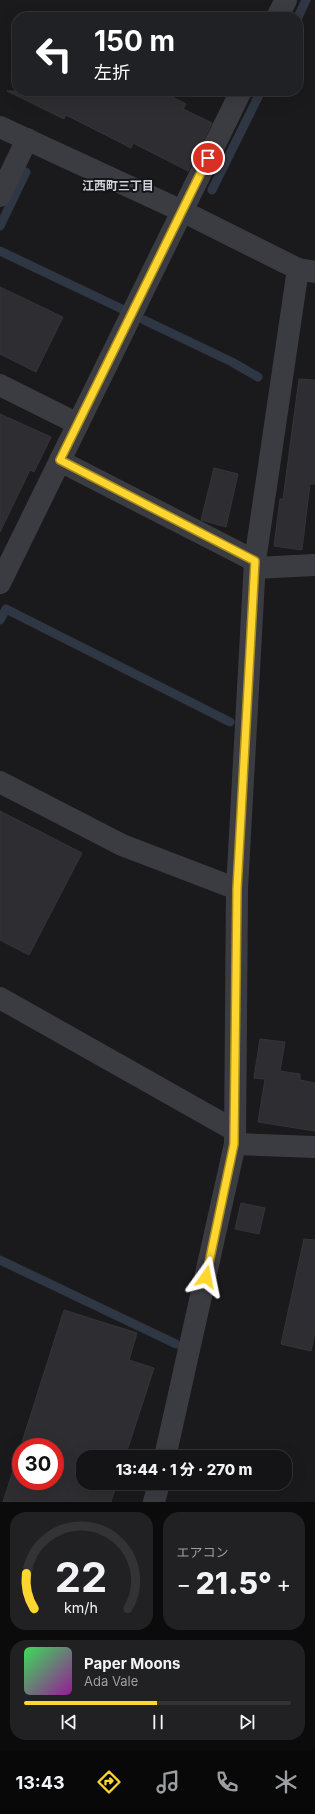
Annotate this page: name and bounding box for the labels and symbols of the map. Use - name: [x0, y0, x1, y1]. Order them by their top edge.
- pin: [191, 141, 225, 175]
- district label: 江西町三丁目: [82, 178, 154, 193]
- position arrow: [185, 1256, 227, 1298]
- speed limit sign: 30: [12, 1438, 64, 1490]

